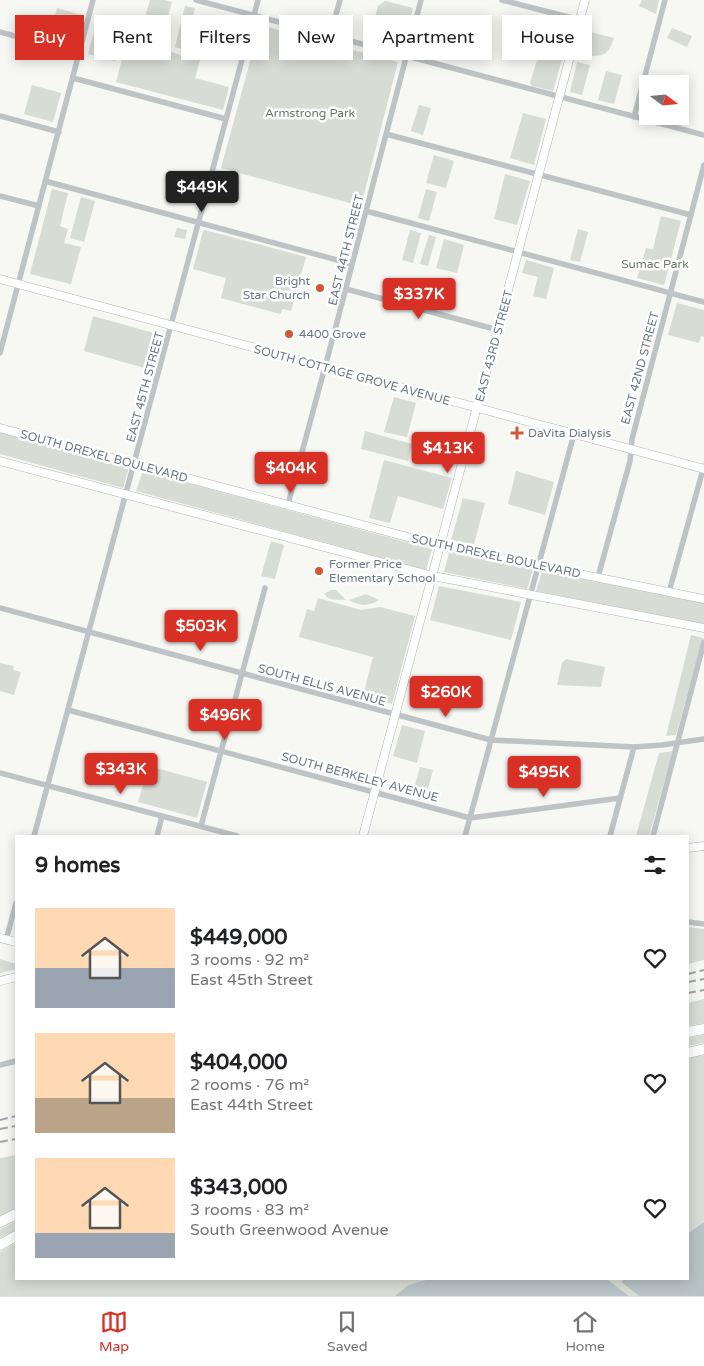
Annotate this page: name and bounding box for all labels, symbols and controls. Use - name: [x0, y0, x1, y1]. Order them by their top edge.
- chip: Buy: [15, 15, 84, 60]
- chip: Rent: [94, 15, 171, 60]
- chip: Filters: [181, 15, 269, 60]
- chip: New: [279, 15, 353, 60]
- chip: Apartment: [363, 15, 492, 60]
- chip: House: [502, 15, 592, 60]
- north arrow: [639, 75, 689, 125]
- map controls: [639, 75, 689, 125]
- park label: Armstrong Park: [265, 106, 356, 120]
- pin: $449K: [167, 170, 237, 213]
- text: $449K: [177, 177, 227, 197]
- street label: EAST 44TH STREET: [325, 192, 367, 307]
- park label: Sumac Park: [621, 257, 689, 271]
- place label: Bright Star Church: [243, 274, 310, 302]
- pin: $337K: [384, 278, 454, 320]
- marker: Bright Star Church: [314, 282, 326, 294]
- text: $337K: [394, 284, 444, 304]
- street label: EAST 43RD STREET: [472, 288, 516, 403]
- street label: EAST 42ND STREET: [618, 309, 662, 426]
- place label: 4400 Grove: [299, 327, 366, 341]
- marker: 4400 Grove: [283, 328, 295, 340]
- street label: EAST 45TH STREET: [123, 329, 167, 444]
- street label: SOUTH COTTAGE GROVE AVENUE: [252, 342, 452, 408]
- marker: DaVita Dialysis: [510, 426, 524, 440]
- place label: DaVita Dialysis: [528, 426, 611, 440]
- street label: SOUTH DREXEL BOULEVARD: [19, 427, 189, 485]
- pin: $413K: [413, 432, 483, 474]
- text: $413K: [423, 438, 473, 458]
- pin: $404K: [256, 452, 326, 494]
- text: $404K: [266, 458, 316, 478]
- street label: SOUTH DREXEL BOULEVARD: [410, 531, 582, 581]
- place label: Former Price Elementary School: [329, 557, 436, 585]
- marker: Former Price Elementary School: [313, 565, 325, 577]
- pin: $503K: [166, 610, 236, 652]
- text: $503K: [176, 616, 226, 636]
- street label: SOUTH ELLIS AVENUE: [256, 661, 388, 709]
- pin: $260K: [411, 676, 481, 718]
- text: $260K: [421, 682, 471, 702]
- pin: $496K: [190, 698, 260, 741]
- text: $496K: [200, 705, 250, 725]
- street label: SOUTH BERKELEY AVENUE: [280, 749, 440, 805]
- pin: $343K: [86, 752, 156, 795]
- pin: $495K: [509, 756, 579, 798]
- text: $343K: [96, 759, 146, 779]
- text: $495K: [519, 762, 569, 782]
- icon: filters: [641, 851, 669, 879]
- text: 9 homes: [35, 853, 120, 878]
- text: $449,000: [190, 925, 288, 950]
- icon: home: [75, 928, 135, 988]
- icon: heart: [641, 944, 669, 972]
- text: 3 rooms · 92 m²: [190, 950, 309, 970]
- text: East 45th Street: [190, 970, 313, 990]
- text: $404,000: [190, 1050, 288, 1075]
- icon: home: [75, 1053, 135, 1113]
- icon: heart: [641, 1069, 669, 1097]
- text: 2 rooms · 76 m²: [190, 1075, 309, 1095]
- text: East 44th Street: [190, 1095, 313, 1115]
- text: $343,000: [190, 1175, 288, 1200]
- icon: home: [75, 1178, 135, 1238]
- icon: heart: [641, 1194, 669, 1222]
- text: 3 rooms · 83 m²: [190, 1200, 309, 1220]
- text: South Greenwood Avenue: [190, 1220, 389, 1240]
- tab: Map: [99, 1308, 129, 1355]
- tab: Saved: [327, 1308, 368, 1355]
- tab: Home: [565, 1308, 605, 1355]

